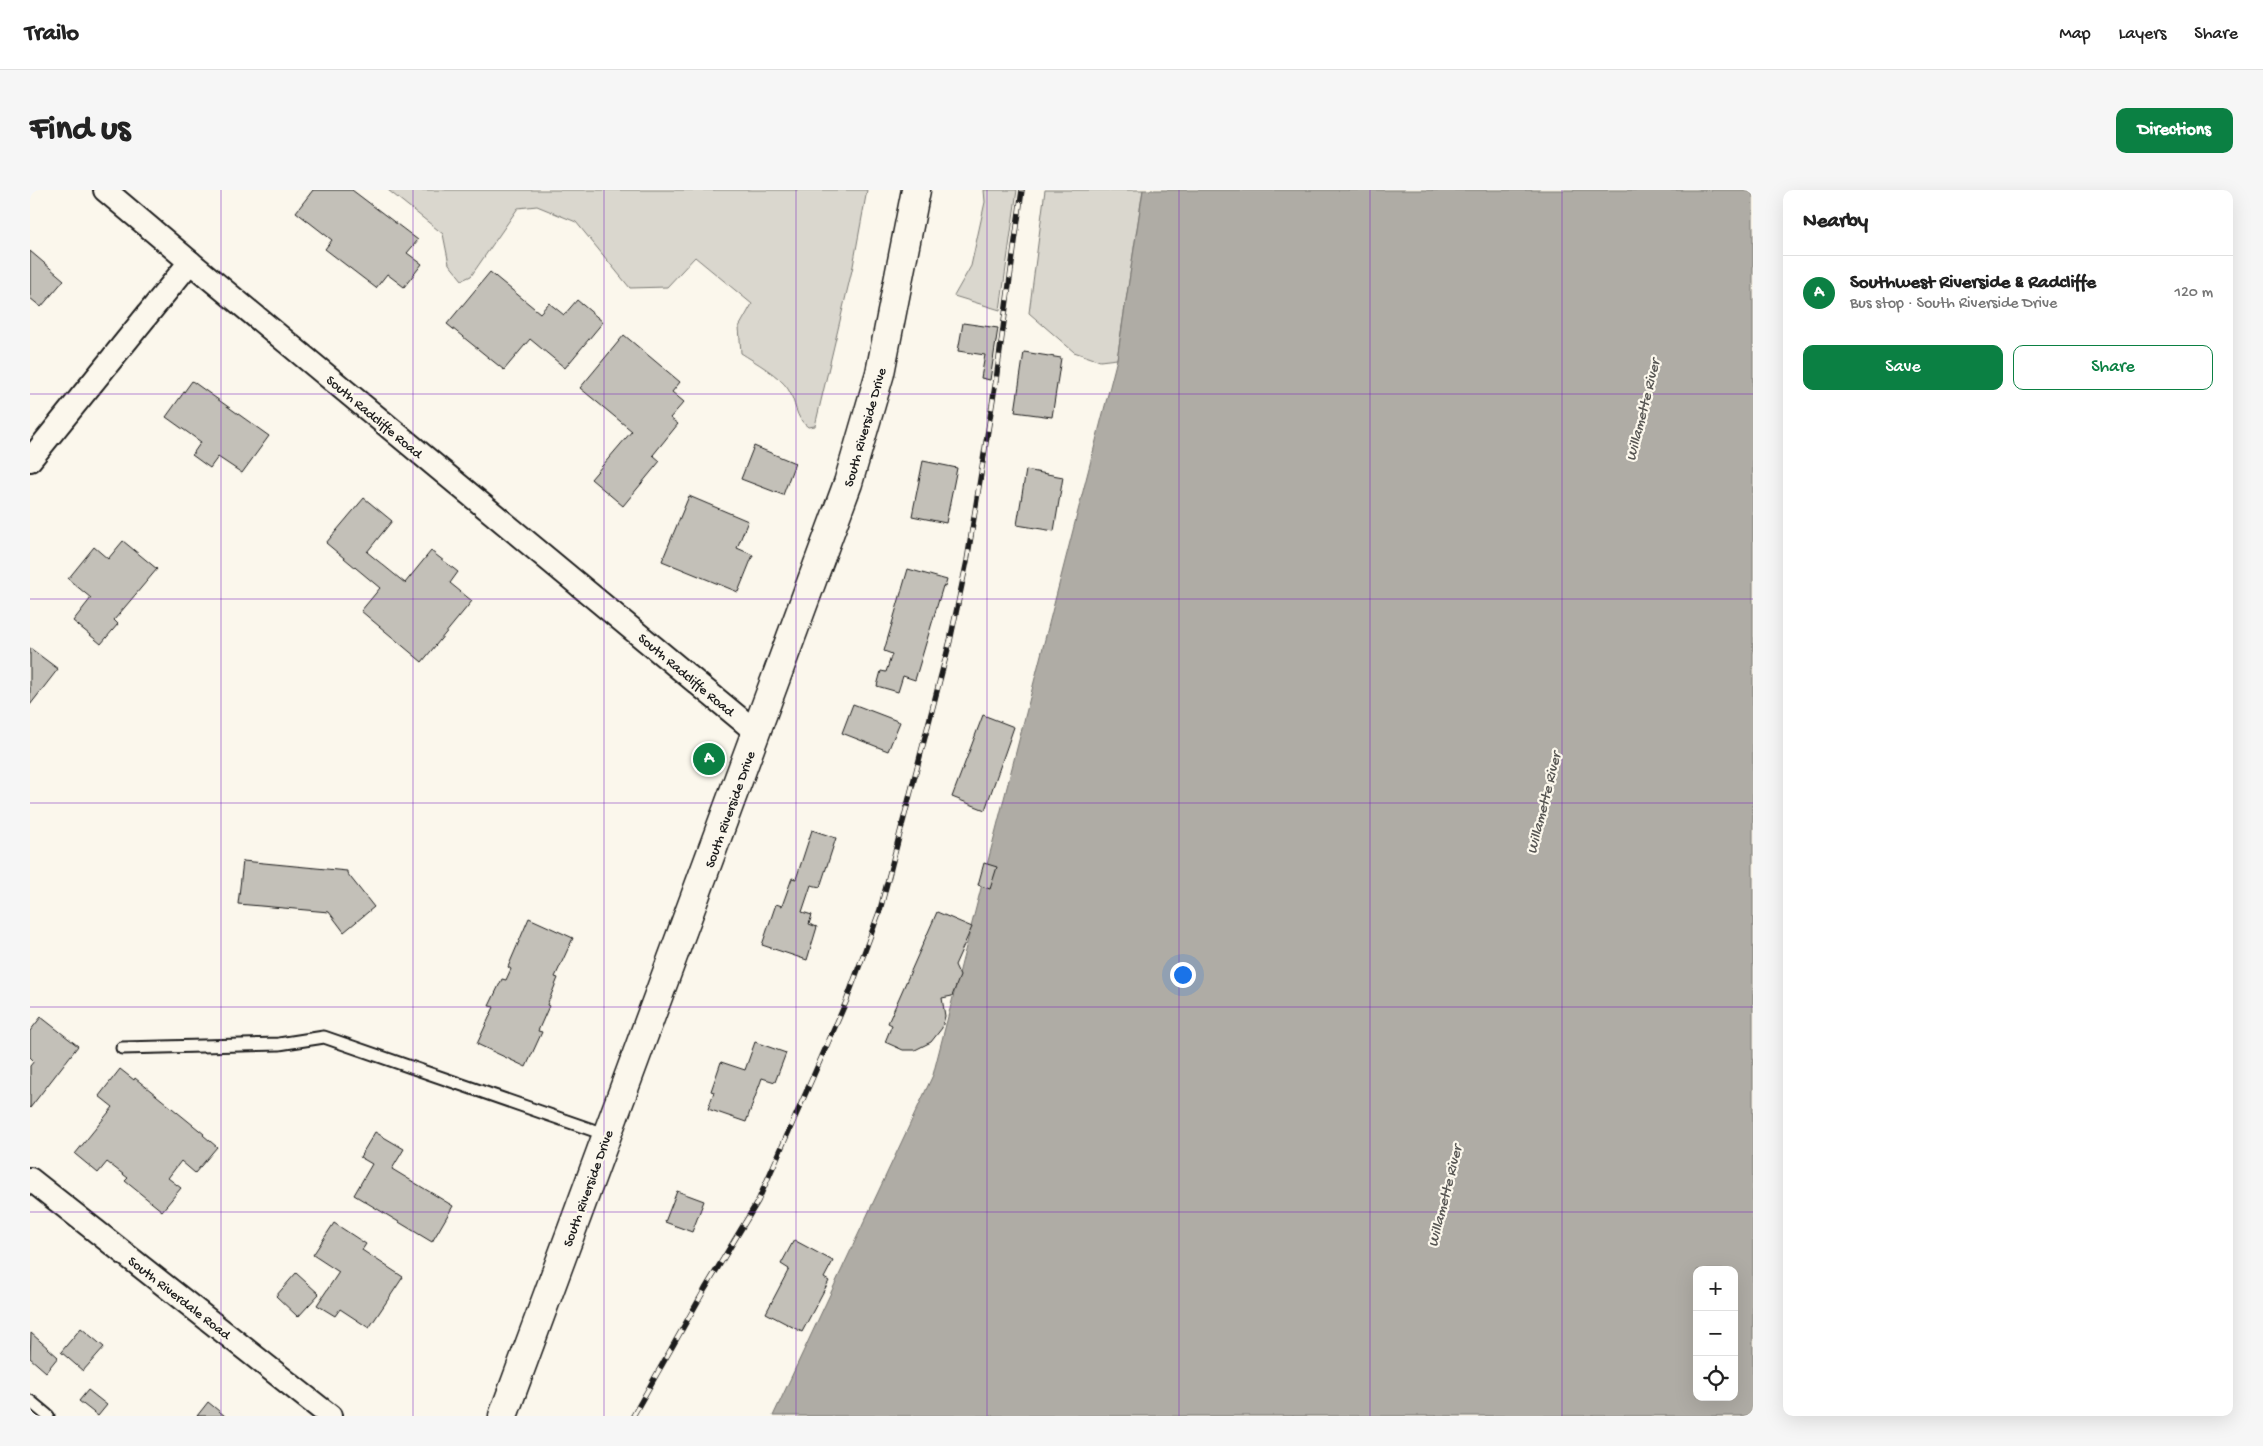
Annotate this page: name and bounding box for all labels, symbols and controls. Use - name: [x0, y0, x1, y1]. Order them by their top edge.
- text: Trailo: [25, 20, 79, 49]
- text: Map: [2059, 24, 2091, 45]
- text: Layers: [2119, 24, 2166, 45]
- text: Share: [2194, 24, 2238, 45]
- button: Directions: [2116, 108, 2233, 153]
- text: Find us: [30, 110, 130, 151]
- text: Nearby: [1803, 210, 1868, 235]
- text: Southwest Riverside & Radcliffe: [1850, 272, 2096, 295]
- text: A: [1814, 284, 1824, 303]
- text: 120 m: [2174, 284, 2213, 303]
- text: Bus stop · South Riverside Drive: [1850, 295, 2057, 314]
- button: Save: [1803, 345, 2003, 390]
- button: Share: [2013, 345, 2213, 390]
- water label: Willamette River: [1623, 355, 1666, 463]
- street label: South Riverside Drive: [841, 365, 892, 489]
- street label: South Radcliffe Road: [322, 373, 426, 464]
- street label: South Radcliffe Road: [634, 631, 738, 722]
- pin: A: [693, 740, 725, 778]
- street label: South Riverside Drive: [702, 748, 761, 871]
- water label: Willamette River: [1524, 748, 1567, 856]
- your location: [1170, 962, 1196, 988]
- street label: South Riverside Drive: [560, 1127, 619, 1250]
- water label: Willamette River: [1425, 1141, 1468, 1249]
- street label: South Riverdale Road: [124, 1254, 235, 1345]
- map controls: [1693, 1266, 1738, 1401]
- button: +: [1693, 1266, 1738, 1311]
- button: −: [1693, 1311, 1738, 1356]
- button: locate: [1693, 1356, 1738, 1401]

